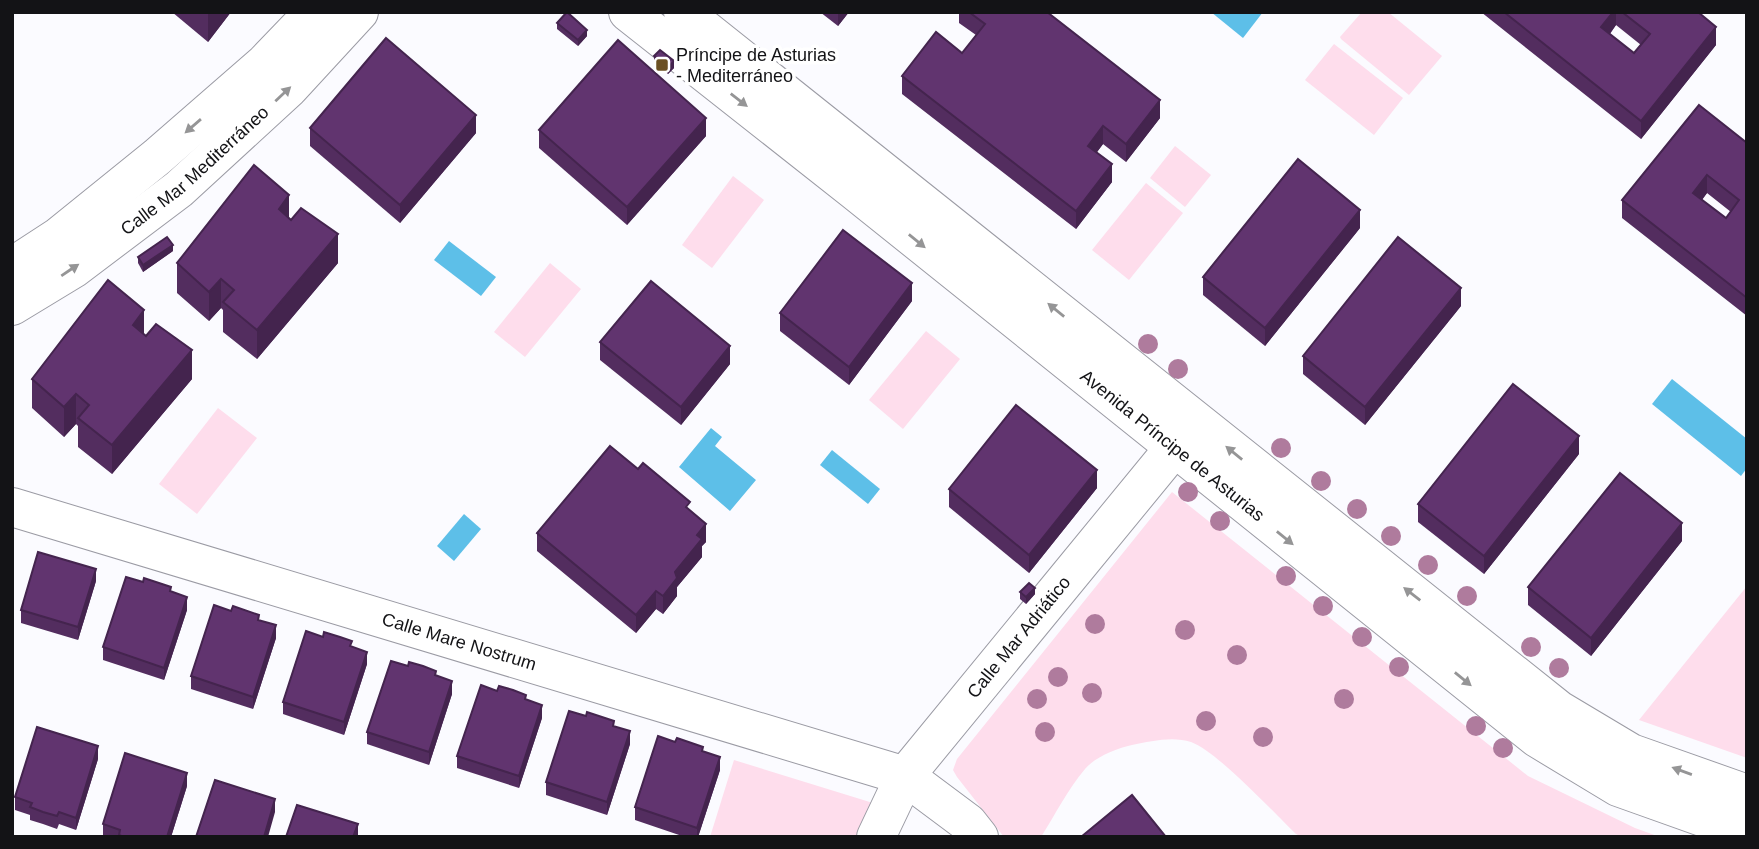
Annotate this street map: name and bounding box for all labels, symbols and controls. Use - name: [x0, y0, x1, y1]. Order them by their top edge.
- place label: Príncipe de Asturias - Mediterráneo: [676, 45, 836, 86]
- marker: Príncipe de Asturias - Mediterráneo: [654, 57, 670, 73]
- one-way arrow: [274, 86, 292, 102]
- one-way arrow: [729, 93, 747, 108]
- street label: Calle Mar Mediterráneo: [117, 102, 273, 239]
- one-way arrow: [184, 118, 201, 133]
- one-way arrow: [908, 234, 926, 249]
- one-way arrow: [61, 263, 79, 277]
- one-way arrow: [1048, 303, 1066, 318]
- street label: Avenida Príncipe de Asturias: [1076, 366, 1268, 525]
- one-way arrow: [1225, 445, 1243, 460]
- one-way arrow: [1276, 530, 1294, 545]
- street label: Calle Mar Adriático: [963, 572, 1074, 702]
- one-way arrow: [1404, 586, 1422, 601]
- street label: Calle Mare Nostrum: [380, 609, 539, 674]
- one-way arrow: [1454, 672, 1472, 687]
- one-way arrow: [1672, 765, 1693, 776]

